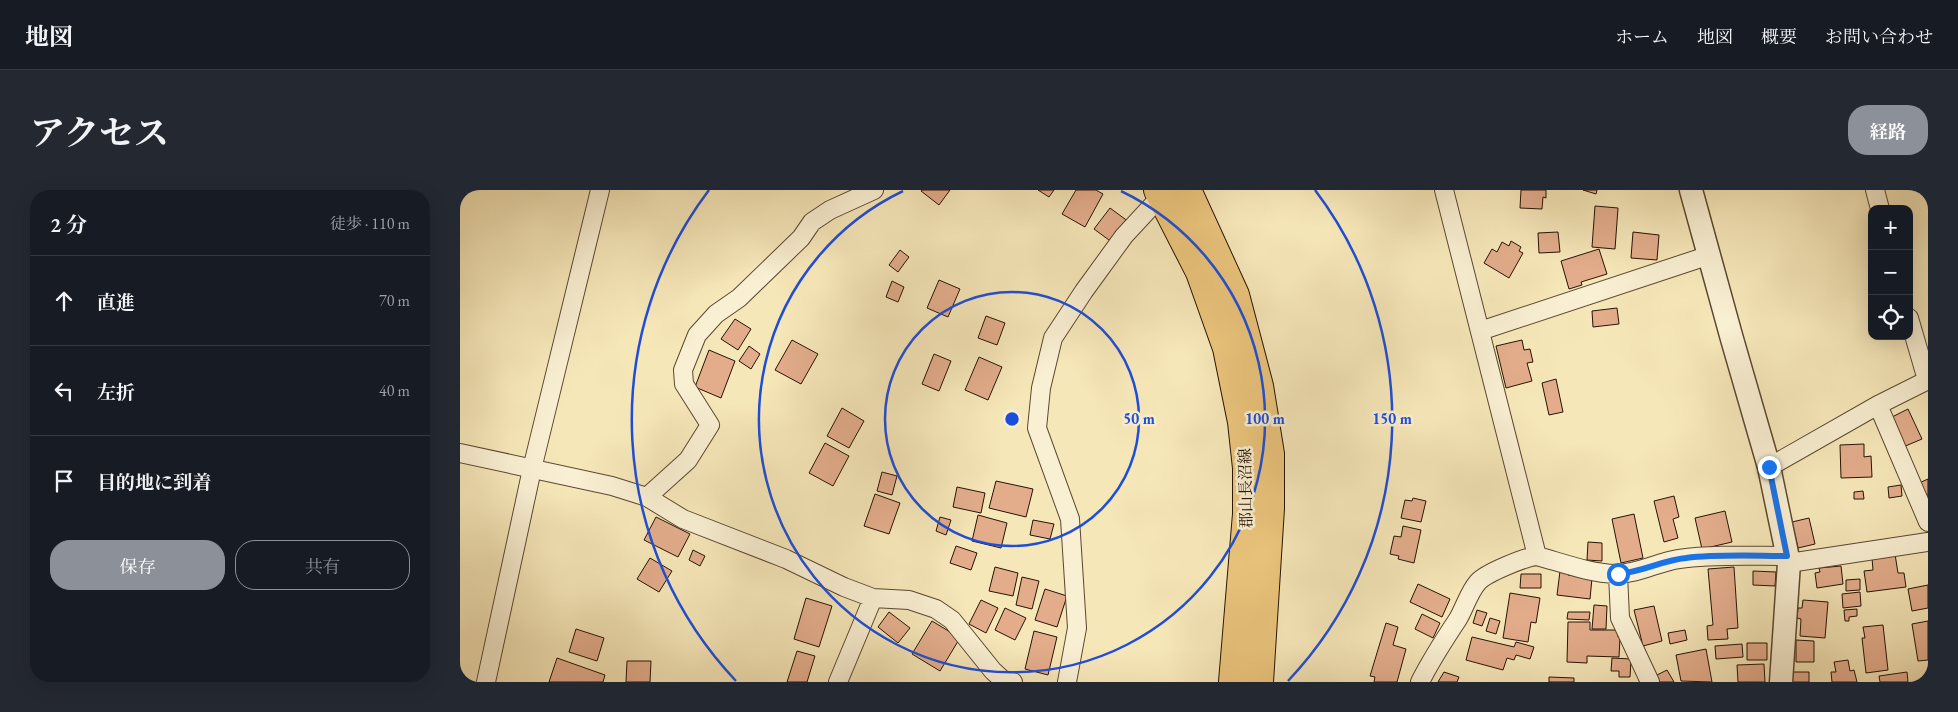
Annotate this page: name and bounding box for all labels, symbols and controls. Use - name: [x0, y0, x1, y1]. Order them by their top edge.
- text: 地図: [25, 21, 73, 52]
- text: ホーム: [1615, 25, 1669, 48]
- text: 地図: [1697, 25, 1733, 48]
- text: 概要: [1761, 25, 1797, 48]
- text: お問い合わせ: [1825, 25, 1933, 48]
- button: 経路: [1848, 105, 1928, 155]
- text: アクセス: [30, 110, 169, 155]
- map controls: [1868, 205, 1913, 340]
- button: +: [1868, 205, 1913, 250]
- text: 2 分: [50, 211, 87, 238]
- text: 徒歩 · 110 m: [330, 213, 410, 234]
- button: −: [1868, 250, 1913, 295]
- icon: ahead: [50, 287, 78, 315]
- text: 直進: [97, 290, 135, 315]
- text: 70 m: [379, 290, 410, 311]
- button: locate: [1868, 295, 1913, 340]
- icon: left: [50, 377, 78, 405]
- text: 左折: [97, 380, 135, 405]
- text: 40 m: [379, 380, 410, 401]
- text: 50 m: [1123, 409, 1155, 428]
- text: 100 m: [1245, 409, 1285, 428]
- text: 150 m: [1372, 409, 1412, 428]
- centre of rings: [1003, 410, 1021, 428]
- street label: 郡山長沼線: [1234, 448, 1257, 528]
- route end: [1758, 456, 1781, 479]
- icon: arrive: [50, 467, 78, 495]
- text: 目的地に到着: [97, 470, 211, 495]
- button: 保存: [50, 540, 225, 590]
- button: 共有: [235, 540, 410, 590]
- route start: [1607, 563, 1630, 586]

